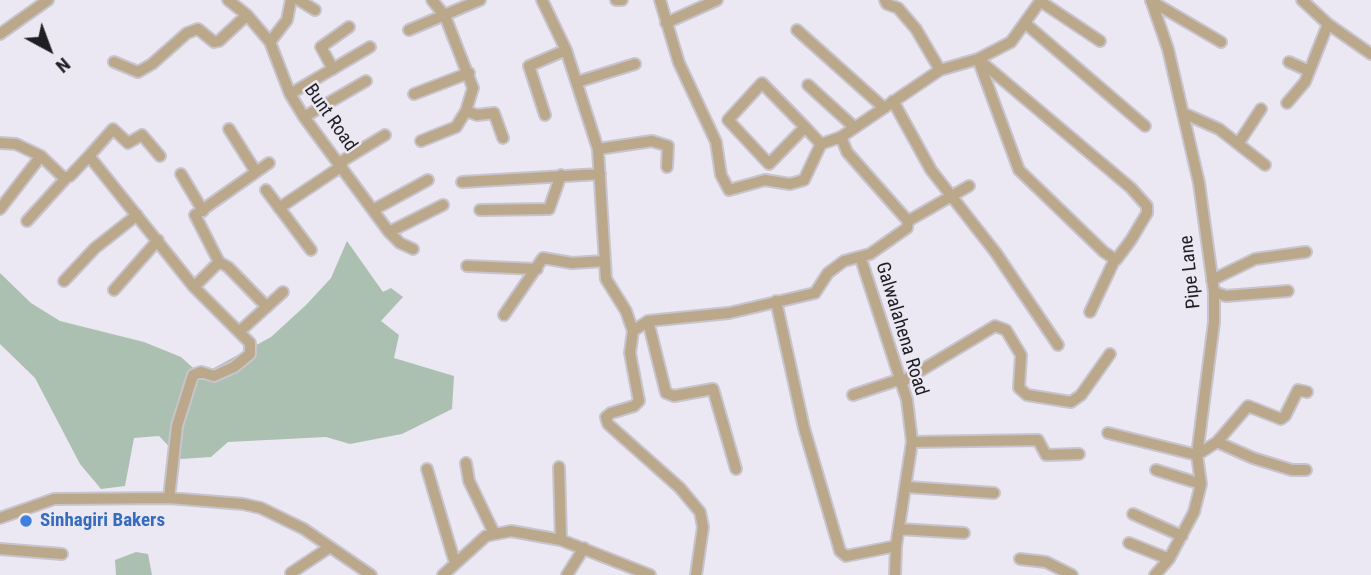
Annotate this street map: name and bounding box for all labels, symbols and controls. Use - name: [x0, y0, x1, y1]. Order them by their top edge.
- north arrow: [14, 14, 84, 84]
- text: N: [51, 53, 75, 78]
- street label: Bunt Road: [299, 80, 361, 156]
- street label: Pipe Lane: [1176, 234, 1206, 310]
- street label: Galwalahena Road: [870, 259, 932, 399]
- place label: Sinhagiri Bakers: [40, 510, 165, 532]
- marker: Sinhagiri Bakers: [18, 513, 34, 529]

